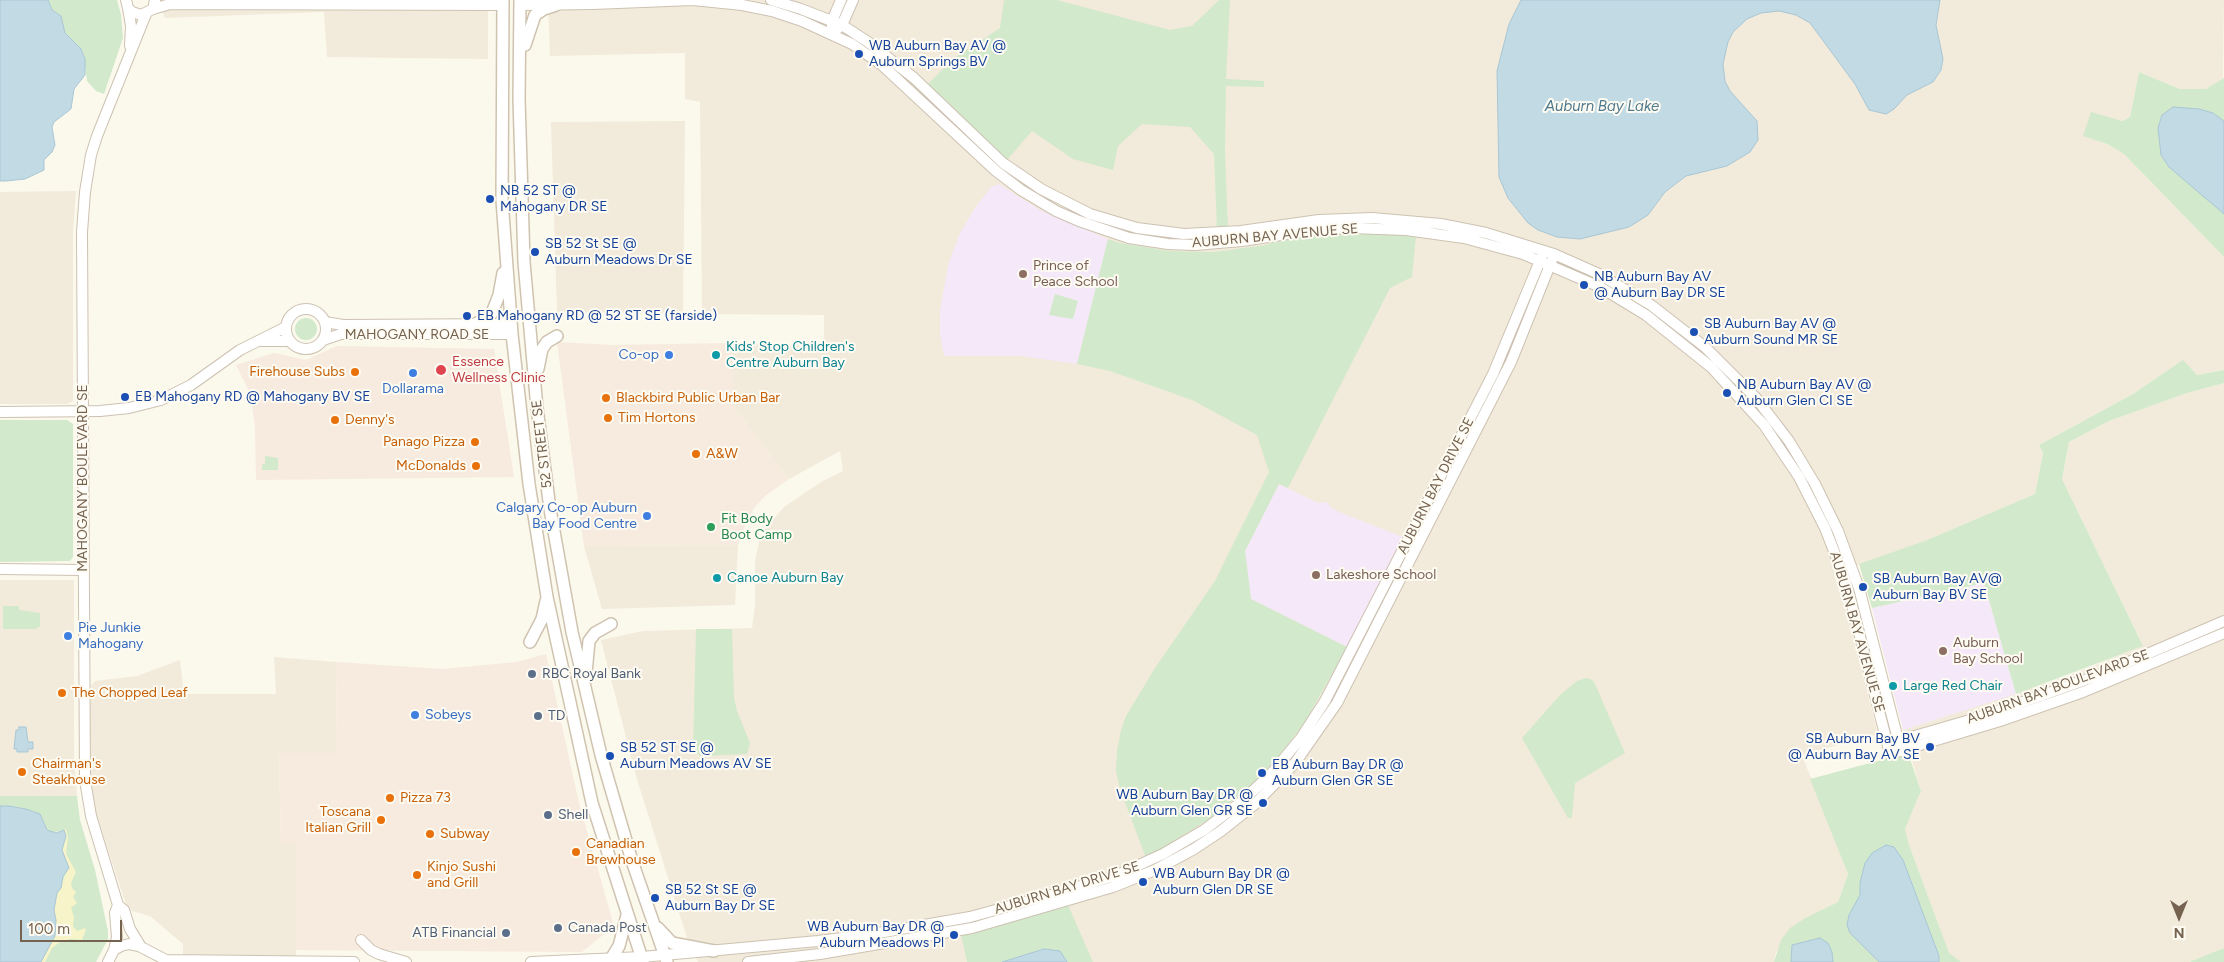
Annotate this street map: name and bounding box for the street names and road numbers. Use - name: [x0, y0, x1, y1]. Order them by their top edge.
- street label: AUBURN BAY AVENUE SE: [1191, 220, 1359, 252]
- street label: MAHOGANY ROAD SE: [345, 327, 489, 343]
- street label: MAHOGANY BOULEVARD SE: [75, 384, 91, 572]
- street label: 52 STREET SE: [528, 399, 556, 489]
- street label: AUBURN BAY DRIVE SE: [1394, 415, 1478, 557]
- street label: AUBURN BAY AVENUE SE: [1826, 549, 1888, 715]
- street label: AUBURN BAY BOULEVARD SE: [1964, 646, 2152, 728]
- street label: AUBURN BAY DRIVE SE: [992, 858, 1142, 918]

